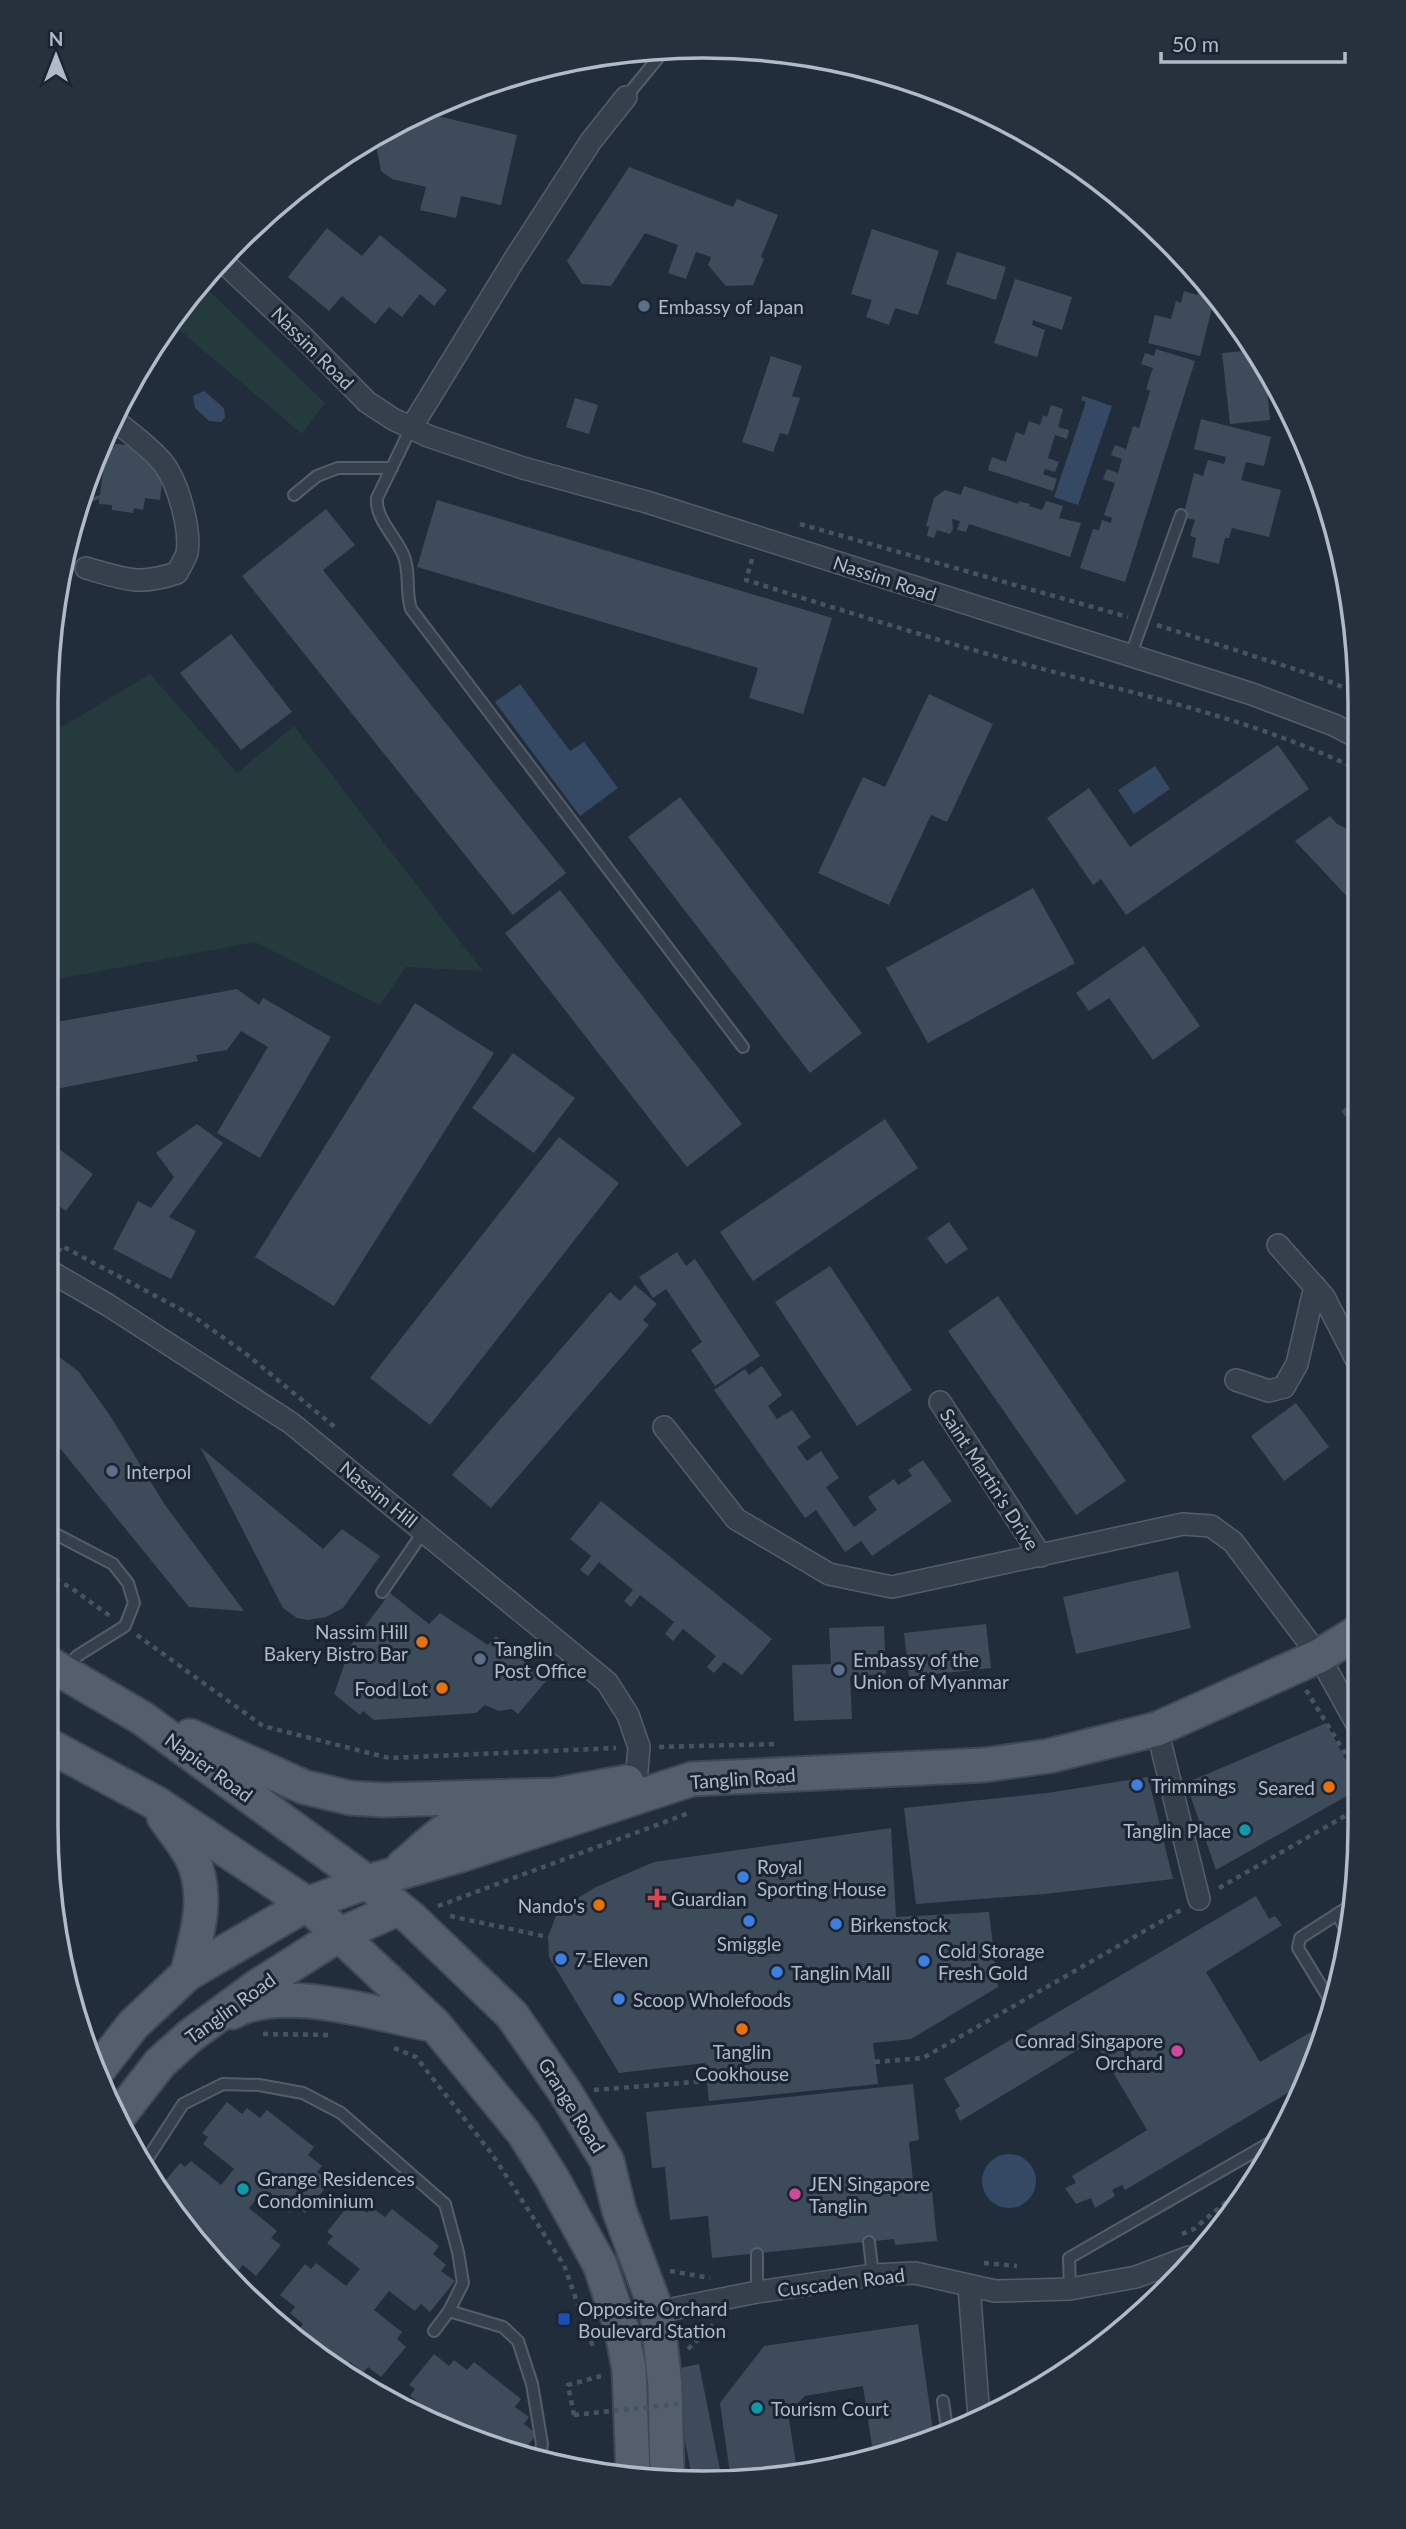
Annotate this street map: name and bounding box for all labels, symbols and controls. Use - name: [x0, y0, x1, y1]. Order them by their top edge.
- north arrow: [21, 21, 91, 91]
- scale bar: [1161, 21, 1345, 65]
- text: N: [49, 27, 63, 50]
- text: 50 m: [1172, 31, 1219, 56]
- place label: Embassy of Japan: [658, 295, 804, 318]
- marker: Embassy of Japan: [636, 298, 652, 314]
- street label: Nassim Road: [267, 302, 359, 394]
- street label: Nassim Road: [830, 550, 940, 606]
- street label: Saint Martin's Drive: [936, 1404, 1044, 1554]
- street label: Nassim Hill: [336, 1456, 422, 1532]
- place label: Interpol: [126, 1460, 191, 1483]
- marker: Interpol: [104, 1463, 120, 1479]
- place label: Nassim Hill Bakery Bistro Bar: [264, 1620, 408, 1665]
- marker: Nassim Hill Bakery Bistro Bar: [414, 1634, 430, 1650]
- place label: Tanglin Post Office: [494, 1637, 587, 1682]
- place label: Embassy of the Union of Myanmar: [853, 1648, 1009, 1693]
- marker: Tanglin Post Office: [472, 1651, 488, 1667]
- marker: Embassy of the Union of Myanmar: [831, 1662, 847, 1678]
- place label: Food Lot: [355, 1677, 428, 1700]
- marker: Food Lot: [434, 1680, 450, 1696]
- street label: Napier Road: [161, 1728, 257, 1806]
- street label: Tanglin Road: [690, 1763, 796, 1793]
- place label: Trimmings: [1151, 1774, 1236, 1797]
- place label: Seared: [1258, 1776, 1315, 1799]
- marker: Trimmings: [1129, 1777, 1145, 1793]
- marker: Seared: [1321, 1779, 1337, 1795]
- place label: Tanglin Place: [1123, 1819, 1231, 1842]
- marker: Tanglin Place: [1237, 1822, 1253, 1838]
- place label: Royal Sporting House: [757, 1855, 886, 1900]
- marker: Royal Sporting House: [735, 1869, 751, 1885]
- place label: Guardian: [671, 1887, 747, 1910]
- marker: Guardian: [649, 1890, 665, 1906]
- place label: Nando's: [518, 1894, 585, 1917]
- marker: Nando's: [591, 1897, 607, 1913]
- marker: Smiggle: [741, 1913, 757, 1929]
- place label: Birkenstock: [850, 1913, 948, 1936]
- marker: Birkenstock: [828, 1916, 844, 1932]
- place label: Smiggle: [717, 1932, 781, 1955]
- place label: Cold Storage Fresh Gold: [938, 1939, 1045, 1984]
- place label: 7-Eleven: [575, 1948, 648, 1971]
- marker: 7-Eleven: [553, 1951, 569, 1967]
- marker: Cold Storage Fresh Gold: [916, 1953, 932, 1969]
- place label: Tanglin Mall: [791, 1961, 890, 1984]
- marker: Tanglin Mall: [769, 1964, 785, 1980]
- street label: Tanglin Road: [181, 1968, 279, 2048]
- place label: Scoop Wholefoods: [633, 1988, 791, 2011]
- marker: Scoop Wholefoods: [611, 1991, 627, 2007]
- marker: Tanglin Cookhouse: [734, 2021, 750, 2037]
- place label: Conrad Singapore Orchard: [1015, 2029, 1163, 2074]
- place label: Tanglin Cookhouse: [695, 2040, 789, 2085]
- marker: Conrad Singapore Orchard: [1169, 2043, 1185, 2059]
- street label: Grange Road: [534, 2053, 610, 2157]
- place label: Grange Residences Condominium: [257, 2167, 415, 2212]
- place label: JEN Singapore Tanglin: [809, 2172, 930, 2217]
- marker: Grange Residences Condominium: [235, 2181, 251, 2197]
- marker: JEN Singapore Tanglin: [787, 2186, 803, 2202]
- street label: Cuscaden Road: [776, 2263, 906, 2301]
- place label: Opposite Orchard Boulevard Station: [578, 2297, 727, 2342]
- marker: Opposite Orchard Boulevard Station: [556, 2311, 572, 2327]
- place label: Tourism Court: [771, 2397, 889, 2420]
- marker: Tourism Court: [749, 2400, 765, 2416]

